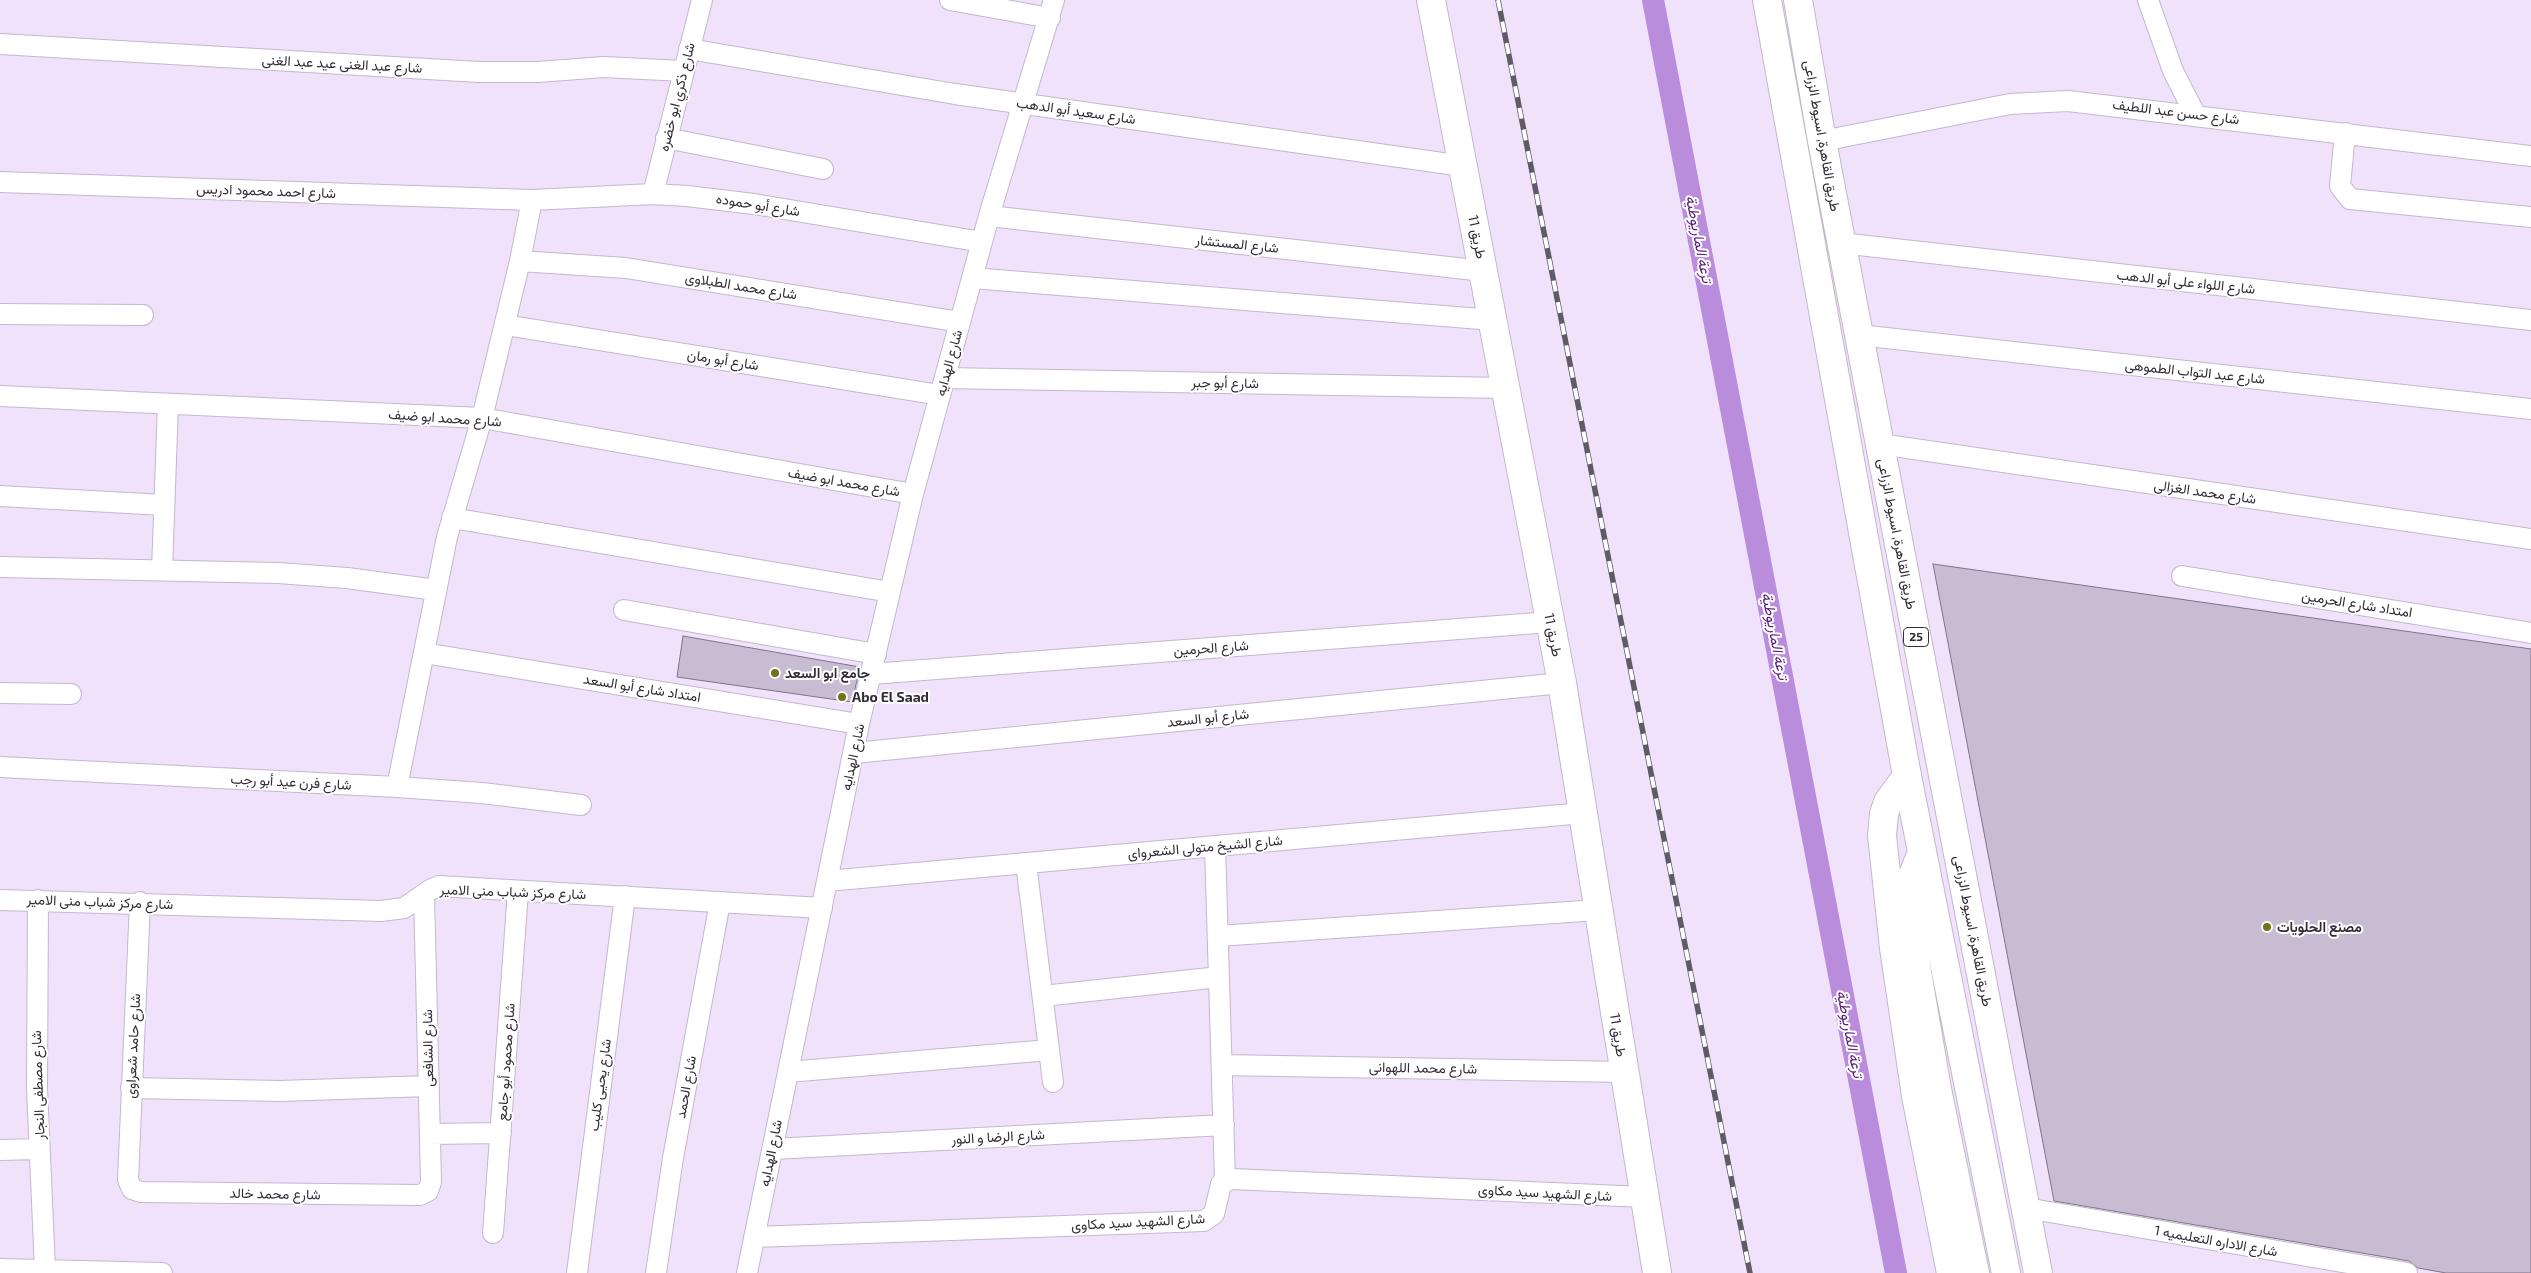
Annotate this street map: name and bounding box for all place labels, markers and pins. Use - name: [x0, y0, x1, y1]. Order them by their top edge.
- place label: جامع ابو السعد: [785, 665, 870, 681]
- marker: جامع ابو السعد: [769, 667, 781, 679]
- place label: Abo El Saad: [852, 689, 929, 705]
- marker: Abo El Saad: [836, 691, 848, 703]
- place label: مصنع الحلويات: [2277, 919, 2362, 935]
- marker: مصنع الحلويات: [2261, 921, 2273, 933]

